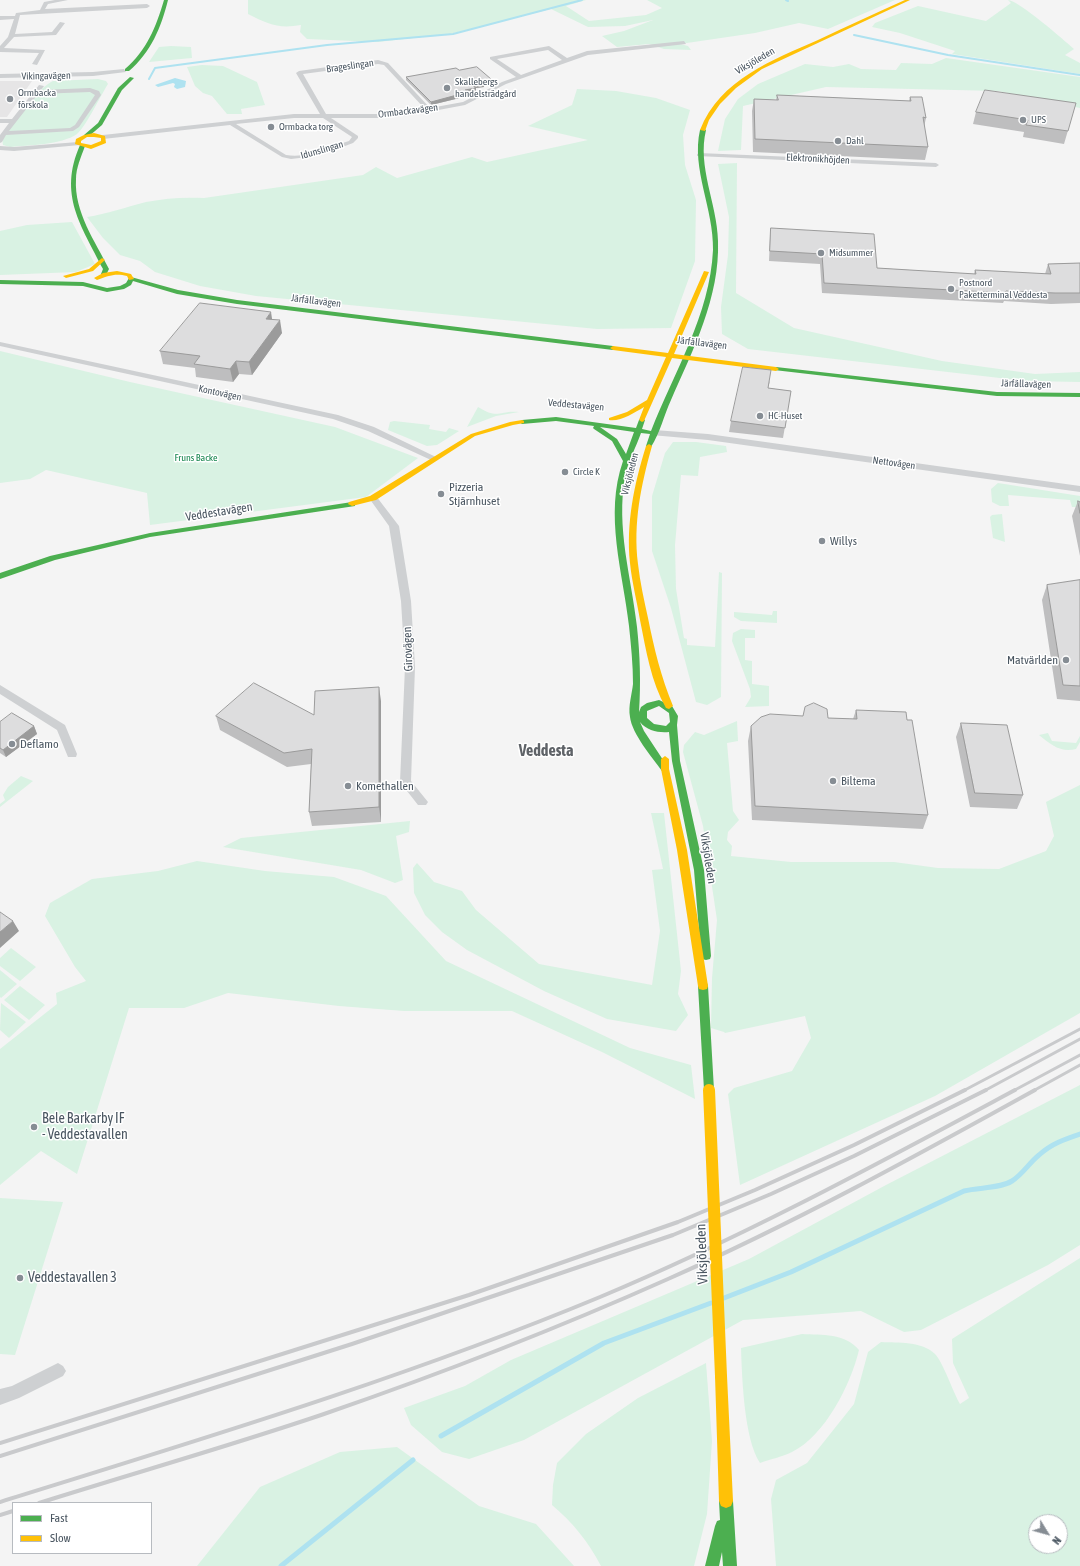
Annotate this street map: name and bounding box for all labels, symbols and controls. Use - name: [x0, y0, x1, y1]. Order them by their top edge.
- street label: Viksjöleden: [733, 45, 777, 77]
- street label: Brageslingan: [326, 57, 374, 75]
- street label: Vikingavägen: [21, 70, 71, 82]
- place label: Skallebergs handelsträdgård: [455, 76, 516, 100]
- marker: Skallebergs handelsträdgård: [442, 83, 452, 93]
- place label: Ormbacka förskola: [18, 87, 56, 110]
- marker: Ormbacka förskola: [5, 94, 15, 104]
- street label: Ormbackavägen: [377, 101, 439, 121]
- place label: UPS: [1031, 114, 1046, 126]
- marker: UPS: [1018, 115, 1028, 125]
- place label: Ormbacka torg: [279, 121, 333, 133]
- marker: Ormbacka torg: [266, 122, 276, 132]
- place label: Dahl: [846, 135, 864, 147]
- marker: Dahl: [833, 136, 843, 146]
- street label: Idunslingan: [299, 138, 345, 162]
- street label: Elektronikhöjden: [786, 151, 850, 167]
- place label: Midsummer: [829, 247, 873, 259]
- marker: Midsummer: [816, 248, 826, 258]
- place label: Postnord Paketterminal Veddesta: [959, 277, 1047, 300]
- marker: Postnord Paketterminal Veddesta: [946, 284, 956, 294]
- street label: Järfällavägen: [290, 292, 342, 310]
- street label: Järfällavägen: [676, 334, 728, 352]
- street label: Järfällavägen: [1001, 377, 1051, 391]
- street label: Kontovägen: [197, 383, 243, 403]
- street label: Veddestavägen: [547, 397, 605, 413]
- place label: HC-Huset: [768, 410, 802, 422]
- marker: HC-Huset: [755, 411, 765, 421]
- park label: Fruns Backe: [174, 452, 218, 464]
- street label: Viksjöleden: [619, 452, 641, 496]
- street label: Nettovägen: [872, 454, 916, 472]
- place label: Circle K: [573, 466, 600, 478]
- marker: Circle K: [560, 467, 570, 477]
- place label: Pizzeria Stjärnhuset: [449, 480, 500, 508]
- marker: Pizzeria Stjärnhuset: [436, 489, 446, 499]
- street label: Veddestavägen: [184, 500, 254, 524]
- place label: Willys: [830, 534, 857, 548]
- marker: Willys: [817, 536, 827, 546]
- street label: Girovägen: [400, 626, 416, 672]
- place label: Matvärlden: [1007, 653, 1058, 667]
- marker: Matvärlden: [1061, 655, 1071, 665]
- place label: Deflamo: [20, 737, 59, 751]
- marker: Deflamo: [7, 739, 17, 749]
- district label: Veddesta: [519, 741, 573, 761]
- place label: Biltema: [841, 774, 876, 788]
- marker: Biltema: [828, 776, 838, 786]
- place label: Komethallen: [356, 779, 414, 793]
- marker: Komethallen: [343, 781, 353, 791]
- street label: Viksjöleden: [697, 831, 719, 885]
- place label: Bele Barkarby IF - Veddestavallen: [42, 1111, 128, 1144]
- marker: Bele Barkarby IF - Veddestavallen: [29, 1122, 39, 1132]
- street label: Viksjöleden: [693, 1223, 711, 1285]
- place label: Veddestavallen 3: [28, 1270, 117, 1286]
- marker: Veddestavallen 3: [15, 1273, 25, 1283]
- legend: [12, 1502, 152, 1554]
- text: Fast: [50, 1511, 68, 1525]
- north arrow: [1028, 1514, 1068, 1554]
- text: Slow: [50, 1531, 71, 1545]
- text: N: [1050, 1534, 1064, 1547]

